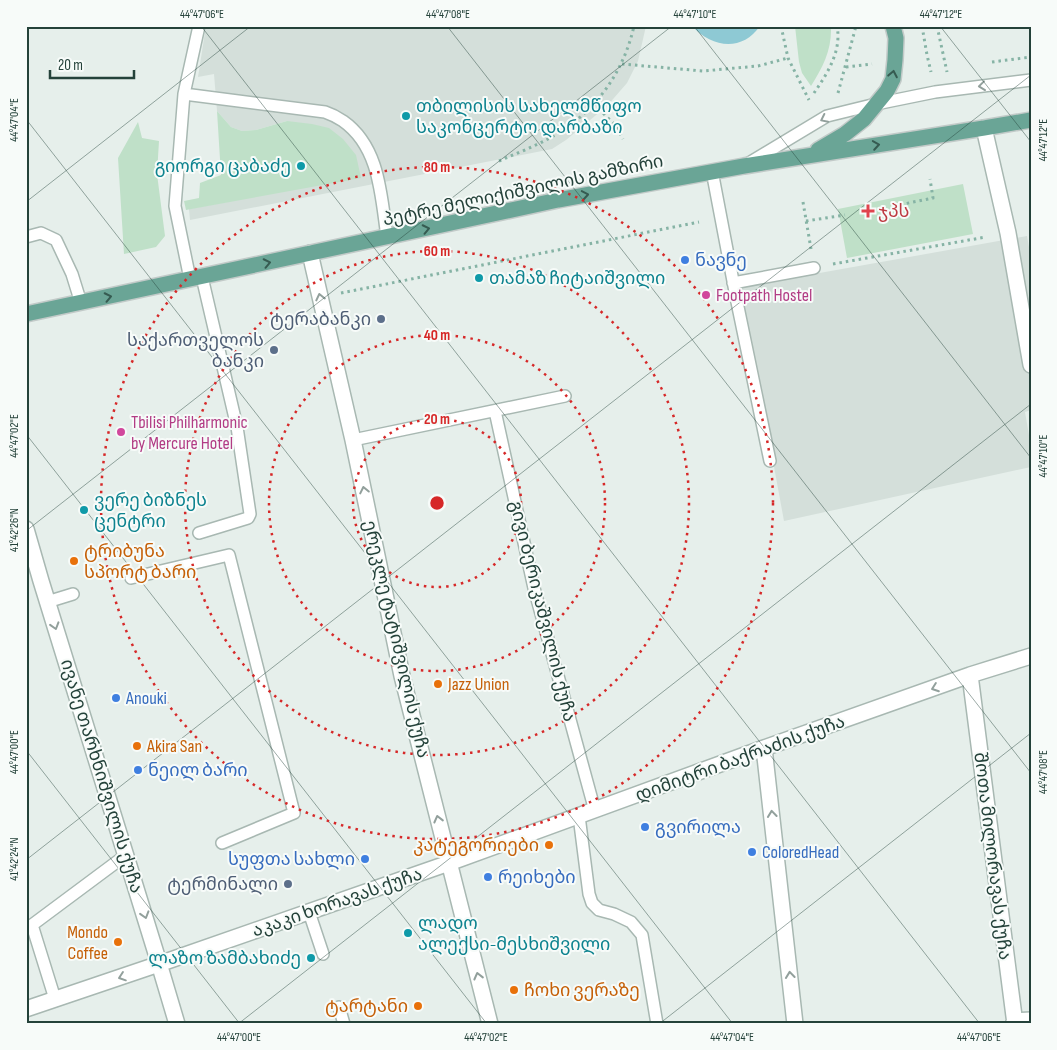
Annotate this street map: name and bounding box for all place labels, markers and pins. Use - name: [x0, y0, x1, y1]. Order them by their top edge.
- place label: თბილისის სახელმწიფო საკონცერტო დარბაზი: [416, 96, 642, 138]
- marker: თბილისის სახელმწიფო საკონცერტო დარბაზი: [400, 110, 412, 122]
- place label: გიორგი ცაბაძე: [155, 156, 291, 177]
- marker: გიორგი ცაბაძე: [295, 160, 307, 172]
- place label: ჯპს: [878, 201, 909, 222]
- marker: ჯპს: [862, 205, 874, 217]
- place label: ნავნე: [695, 250, 747, 271]
- marker: ნავნე: [679, 254, 691, 266]
- place label: თამაზ ჩიტაიშვილი: [489, 268, 665, 289]
- marker: თამაზ ჩიტაიშვილი: [473, 272, 485, 284]
- place label: Footpath Hostel: [716, 285, 812, 306]
- marker: Footpath Hostel: [700, 289, 712, 301]
- place label: ტერაბანკი: [270, 309, 371, 330]
- marker: ტერაბანკი: [375, 313, 387, 325]
- place label: საქართველოს ბანკი: [127, 330, 264, 372]
- marker: საქართველოს ბანკი: [268, 344, 280, 356]
- place label: Tbilisi Philharmonic by Mercure Hotel: [131, 412, 248, 454]
- marker: Tbilisi Philharmonic by Mercure Hotel: [115, 426, 127, 438]
- place label: ვერე ბიზნეს ცენტრი: [94, 490, 207, 532]
- centre of rings: [428, 494, 446, 512]
- marker: ვერე ბიზნეს ცენტრი: [78, 504, 90, 516]
- place label: ტრიბუნა სპორტ ბარი: [84, 541, 196, 583]
- marker: ტრიბუნა სპორტ ბარი: [68, 555, 80, 567]
- place label: Jazz Union: [447, 674, 510, 695]
- marker: Jazz Union: [432, 678, 444, 690]
- place label: Anouki: [125, 688, 167, 709]
- marker: Anouki: [110, 692, 122, 704]
- place label: Akira San: [146, 736, 202, 757]
- marker: Akira San: [131, 740, 143, 752]
- place label: ნეილ ბარი: [148, 760, 248, 781]
- marker: ნეილ ბარი: [132, 764, 144, 776]
- place label: გვირილა: [655, 817, 741, 838]
- marker: გვირილა: [639, 821, 651, 833]
- place label: კატეგორიები: [413, 835, 539, 856]
- marker: კატეგორიები: [543, 839, 555, 851]
- place label: ColoredHead: [762, 842, 839, 863]
- marker: ColoredHead: [746, 846, 758, 858]
- place label: სუფთა სახლი: [228, 849, 355, 870]
- marker: სუფთა სახლი: [359, 853, 371, 865]
- place label: რეიხები: [498, 867, 576, 888]
- marker: რეიხები: [482, 871, 494, 883]
- place label: ტერმინალი: [167, 874, 278, 895]
- marker: ტერმინალი: [282, 878, 294, 890]
- place label: ლადო ალექსი-მესხიშვილი: [418, 913, 610, 955]
- place label: Mondo Coffee: [67, 922, 108, 964]
- marker: ლადო ალექსი-მესხიშვილი: [402, 927, 414, 939]
- marker: Mondo Coffee: [112, 936, 124, 948]
- place label: ლაზო ზამბახიძე: [148, 948, 301, 969]
- marker: ლაზო ზამბახიძე: [305, 952, 317, 964]
- place label: ჩოხი ვერაზე: [524, 980, 640, 1001]
- marker: ჩოხი ვერაზე: [508, 984, 520, 996]
- place label: ტარტანი: [325, 996, 408, 1017]
- marker: ტარტანი: [412, 1000, 424, 1012]

